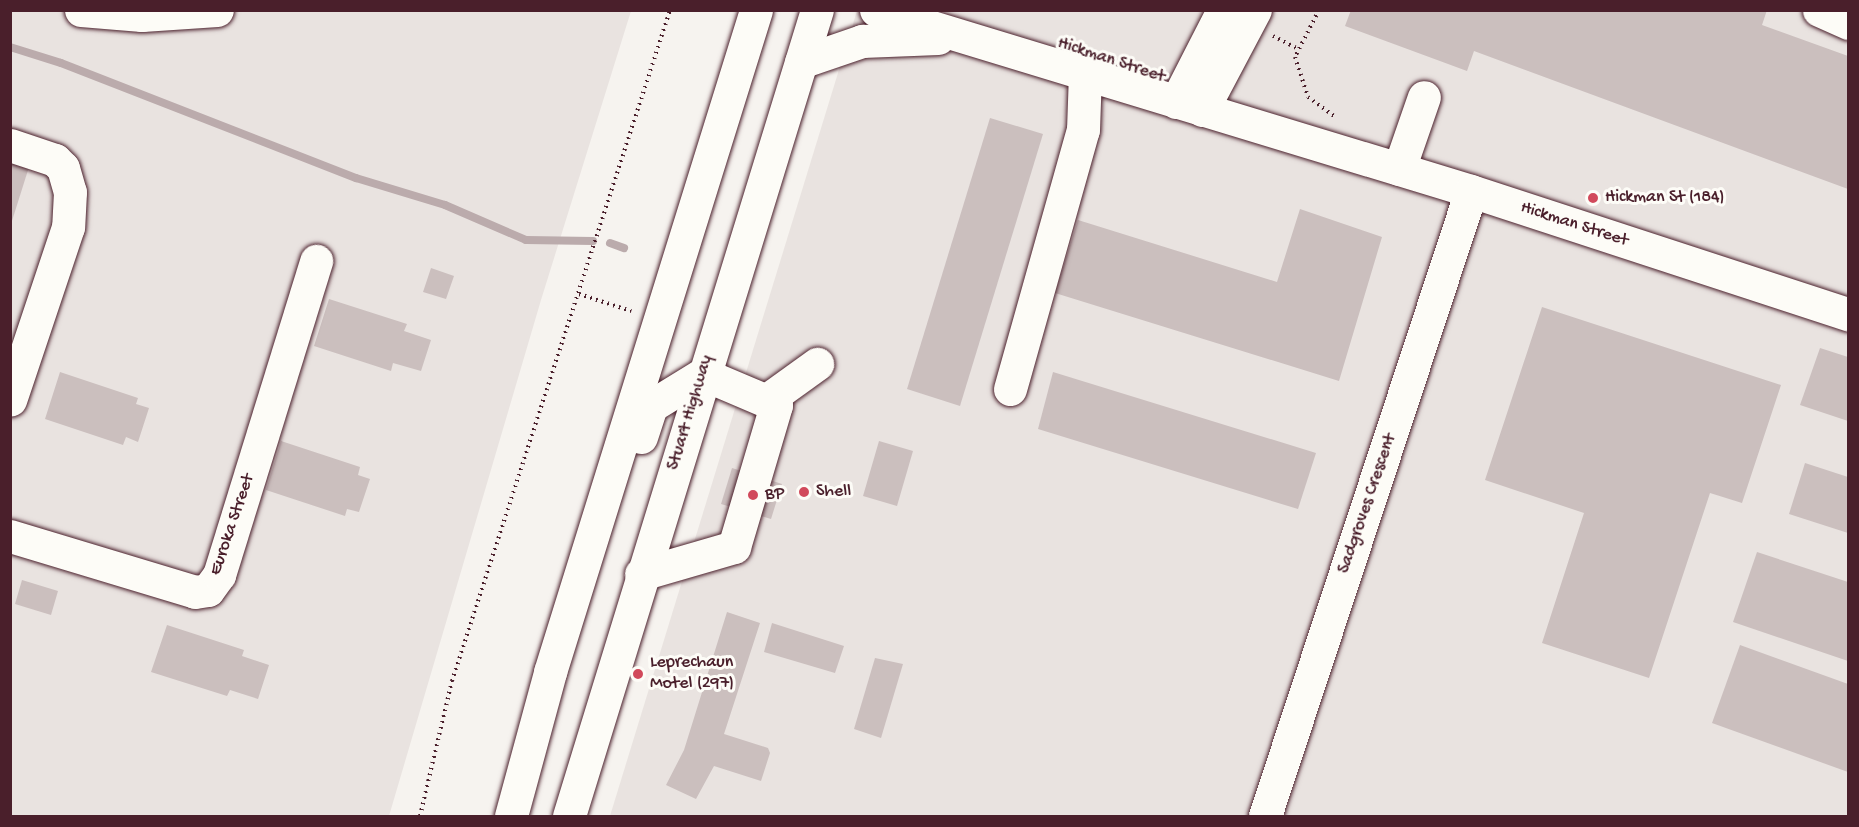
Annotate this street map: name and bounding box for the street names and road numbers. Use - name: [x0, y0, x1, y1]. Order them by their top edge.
- street label: Hickman Street: [1054, 33, 1168, 89]
- street label: Hickman Street: [1517, 197, 1631, 253]
- street label: Stuart Highway: [663, 353, 719, 473]
- street label: Sadgroves Crescent: [1334, 431, 1402, 577]
- street label: Euroka Street: [206, 472, 260, 578]

